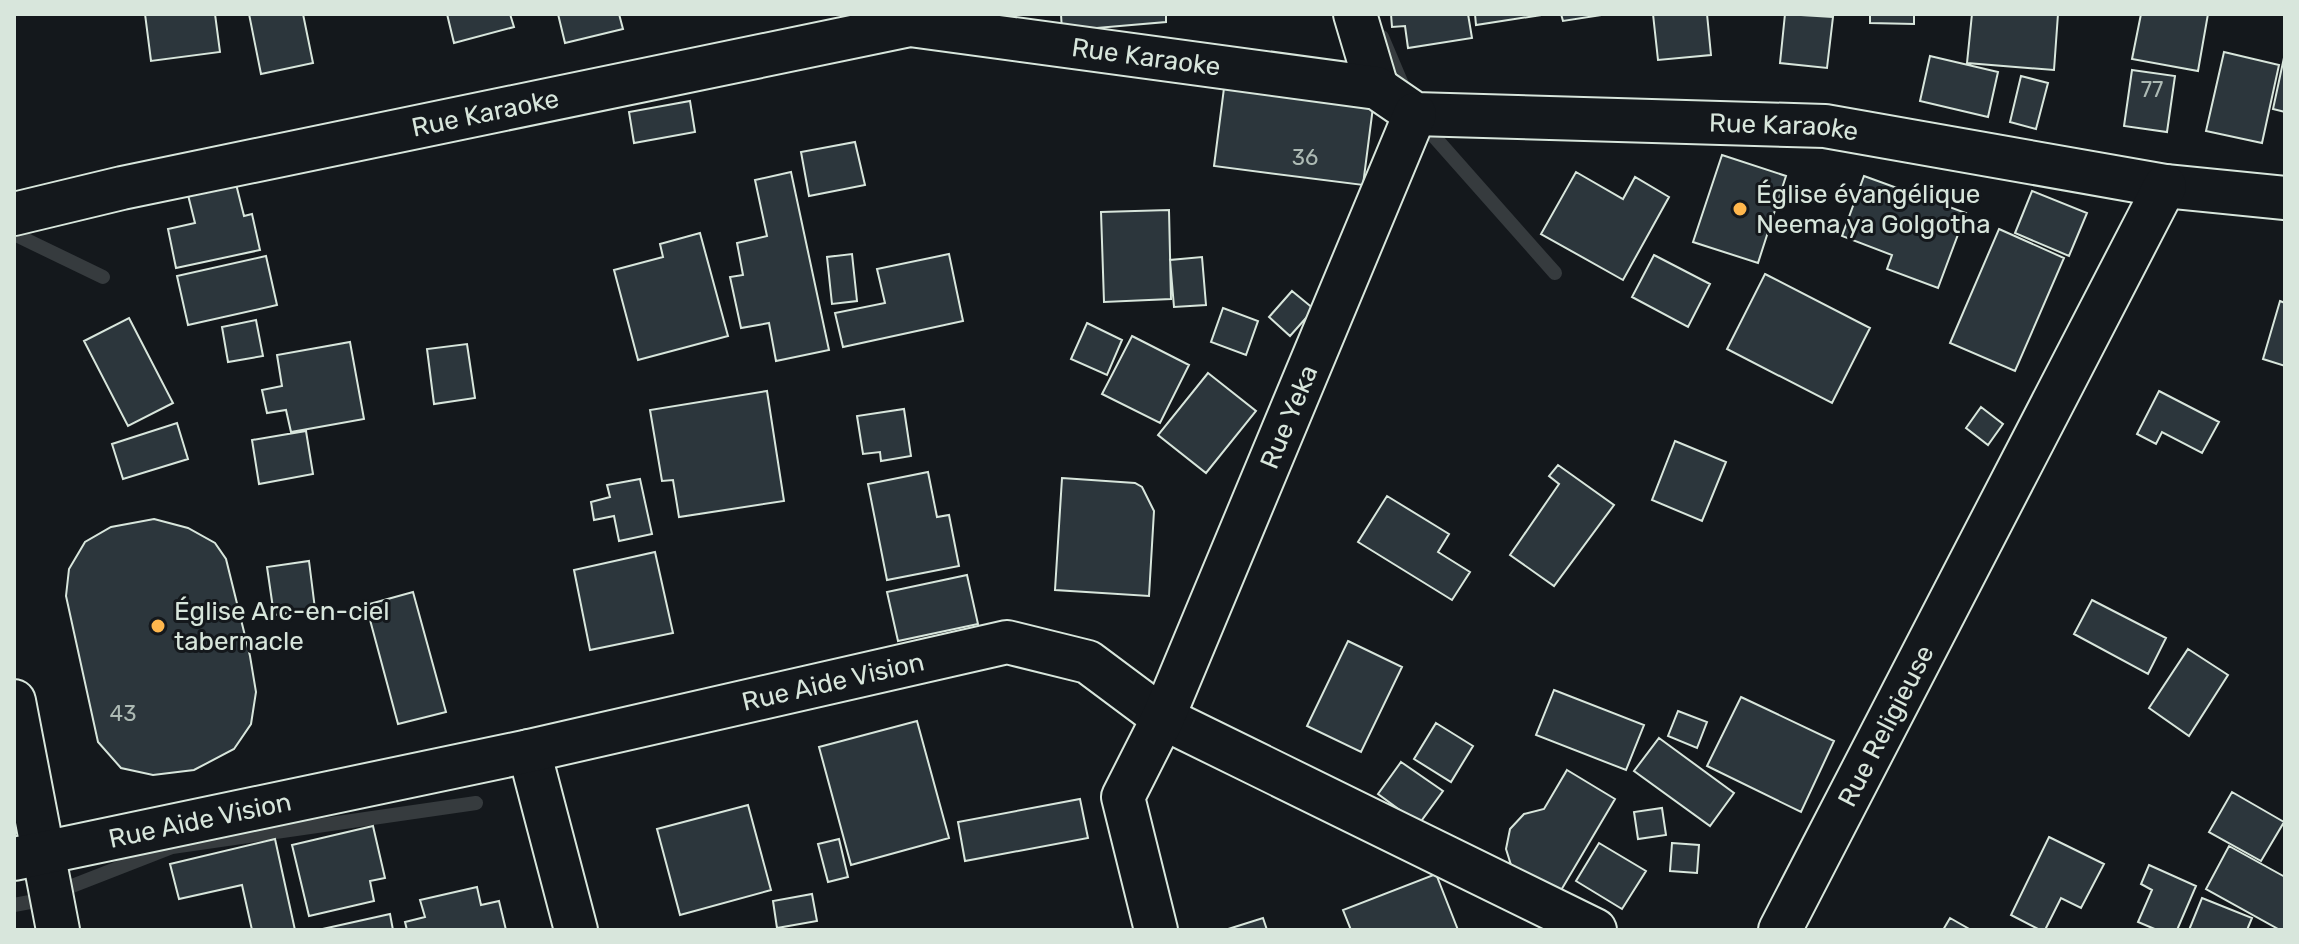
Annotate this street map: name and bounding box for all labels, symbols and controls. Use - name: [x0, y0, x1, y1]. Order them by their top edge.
- street label: Rue Karaoke: [1070, 32, 1222, 83]
- house number: 77: [2141, 76, 2163, 103]
- street label: Rue Karaoke: [409, 83, 562, 144]
- street label: Rue Karaoke: [1708, 108, 1861, 148]
- house number: 36: [1292, 144, 1318, 171]
- place label: Église évangélique Neema ya Golgotha: [1756, 179, 1991, 240]
- marker: Église évangélique Neema ya Golgotha: [1731, 200, 1749, 218]
- street label: Rue Yeka: [1254, 360, 1325, 473]
- place label: Église Arc-en-ciel tabernacle: [174, 596, 390, 657]
- marker: Église Arc-en-ciel tabernacle: [149, 617, 167, 635]
- street label: Rue Religieuse: [1832, 640, 1941, 812]
- street label: Rue Aide Vision: [739, 646, 927, 718]
- house number: 43: [110, 700, 136, 727]
- street label: Rue Aide Vision: [106, 786, 294, 855]

